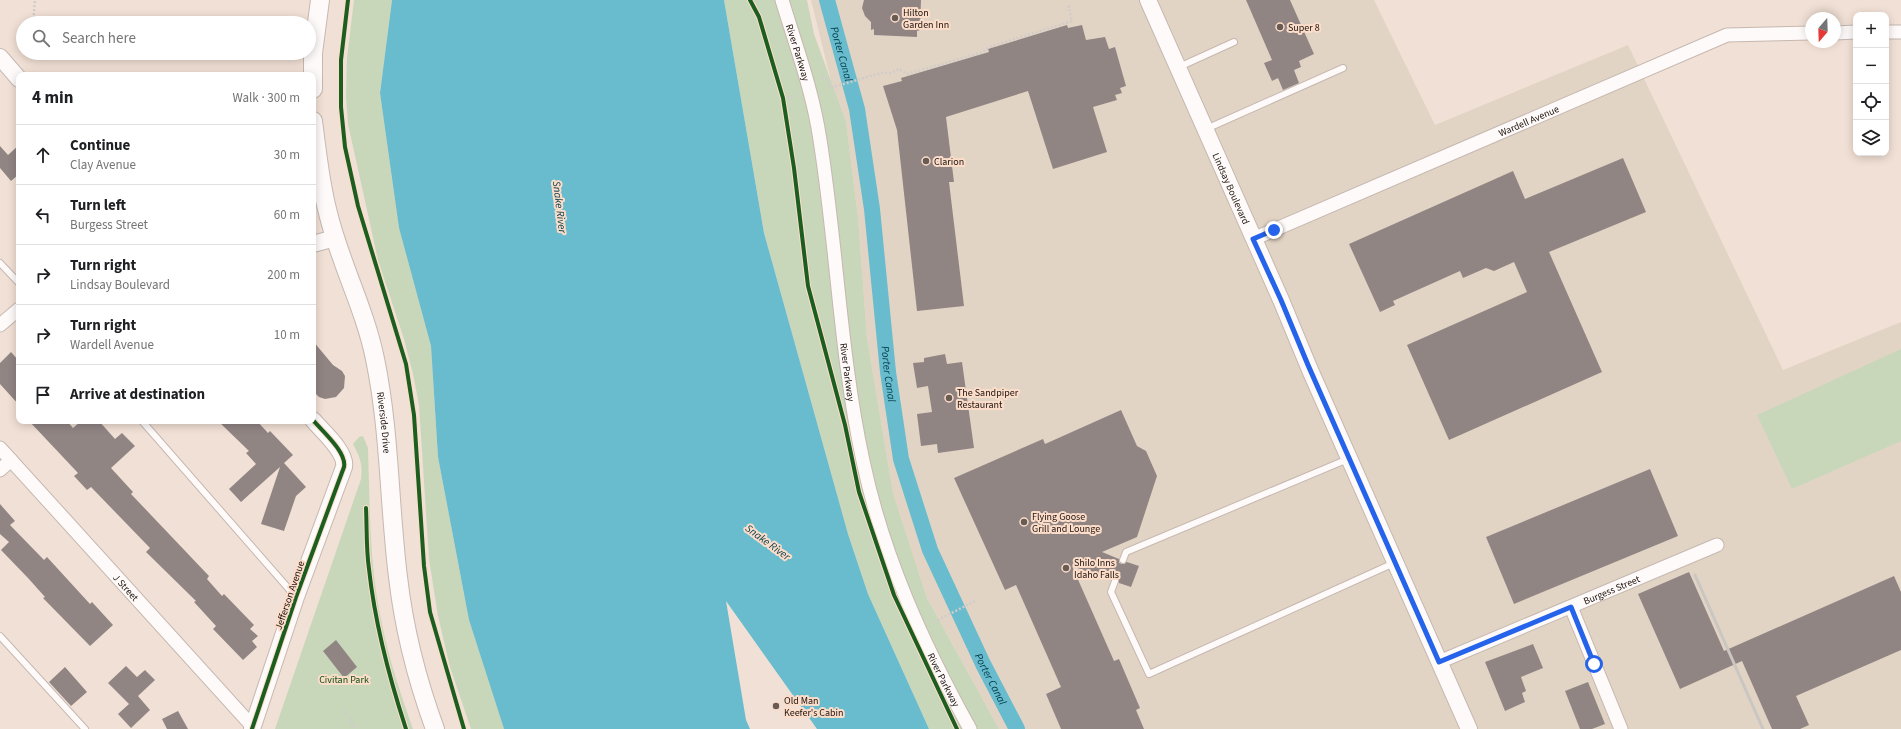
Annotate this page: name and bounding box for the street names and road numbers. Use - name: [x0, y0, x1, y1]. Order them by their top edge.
- street label: River Parkway: [782, 23, 813, 83]
- street label: Wardell Avenue: [1496, 102, 1561, 141]
- street label: Lindsay Boulevard: [1209, 151, 1253, 227]
- street label: River Parkway: [836, 342, 858, 403]
- street label: Riverside Drive: [373, 391, 394, 454]
- street label: Jefferson Avenue: [272, 559, 308, 632]
- street label: J Street: [110, 571, 142, 605]
- street label: Burgess Street: [1581, 572, 1643, 608]
- street label: River Parkway: [924, 651, 963, 710]

